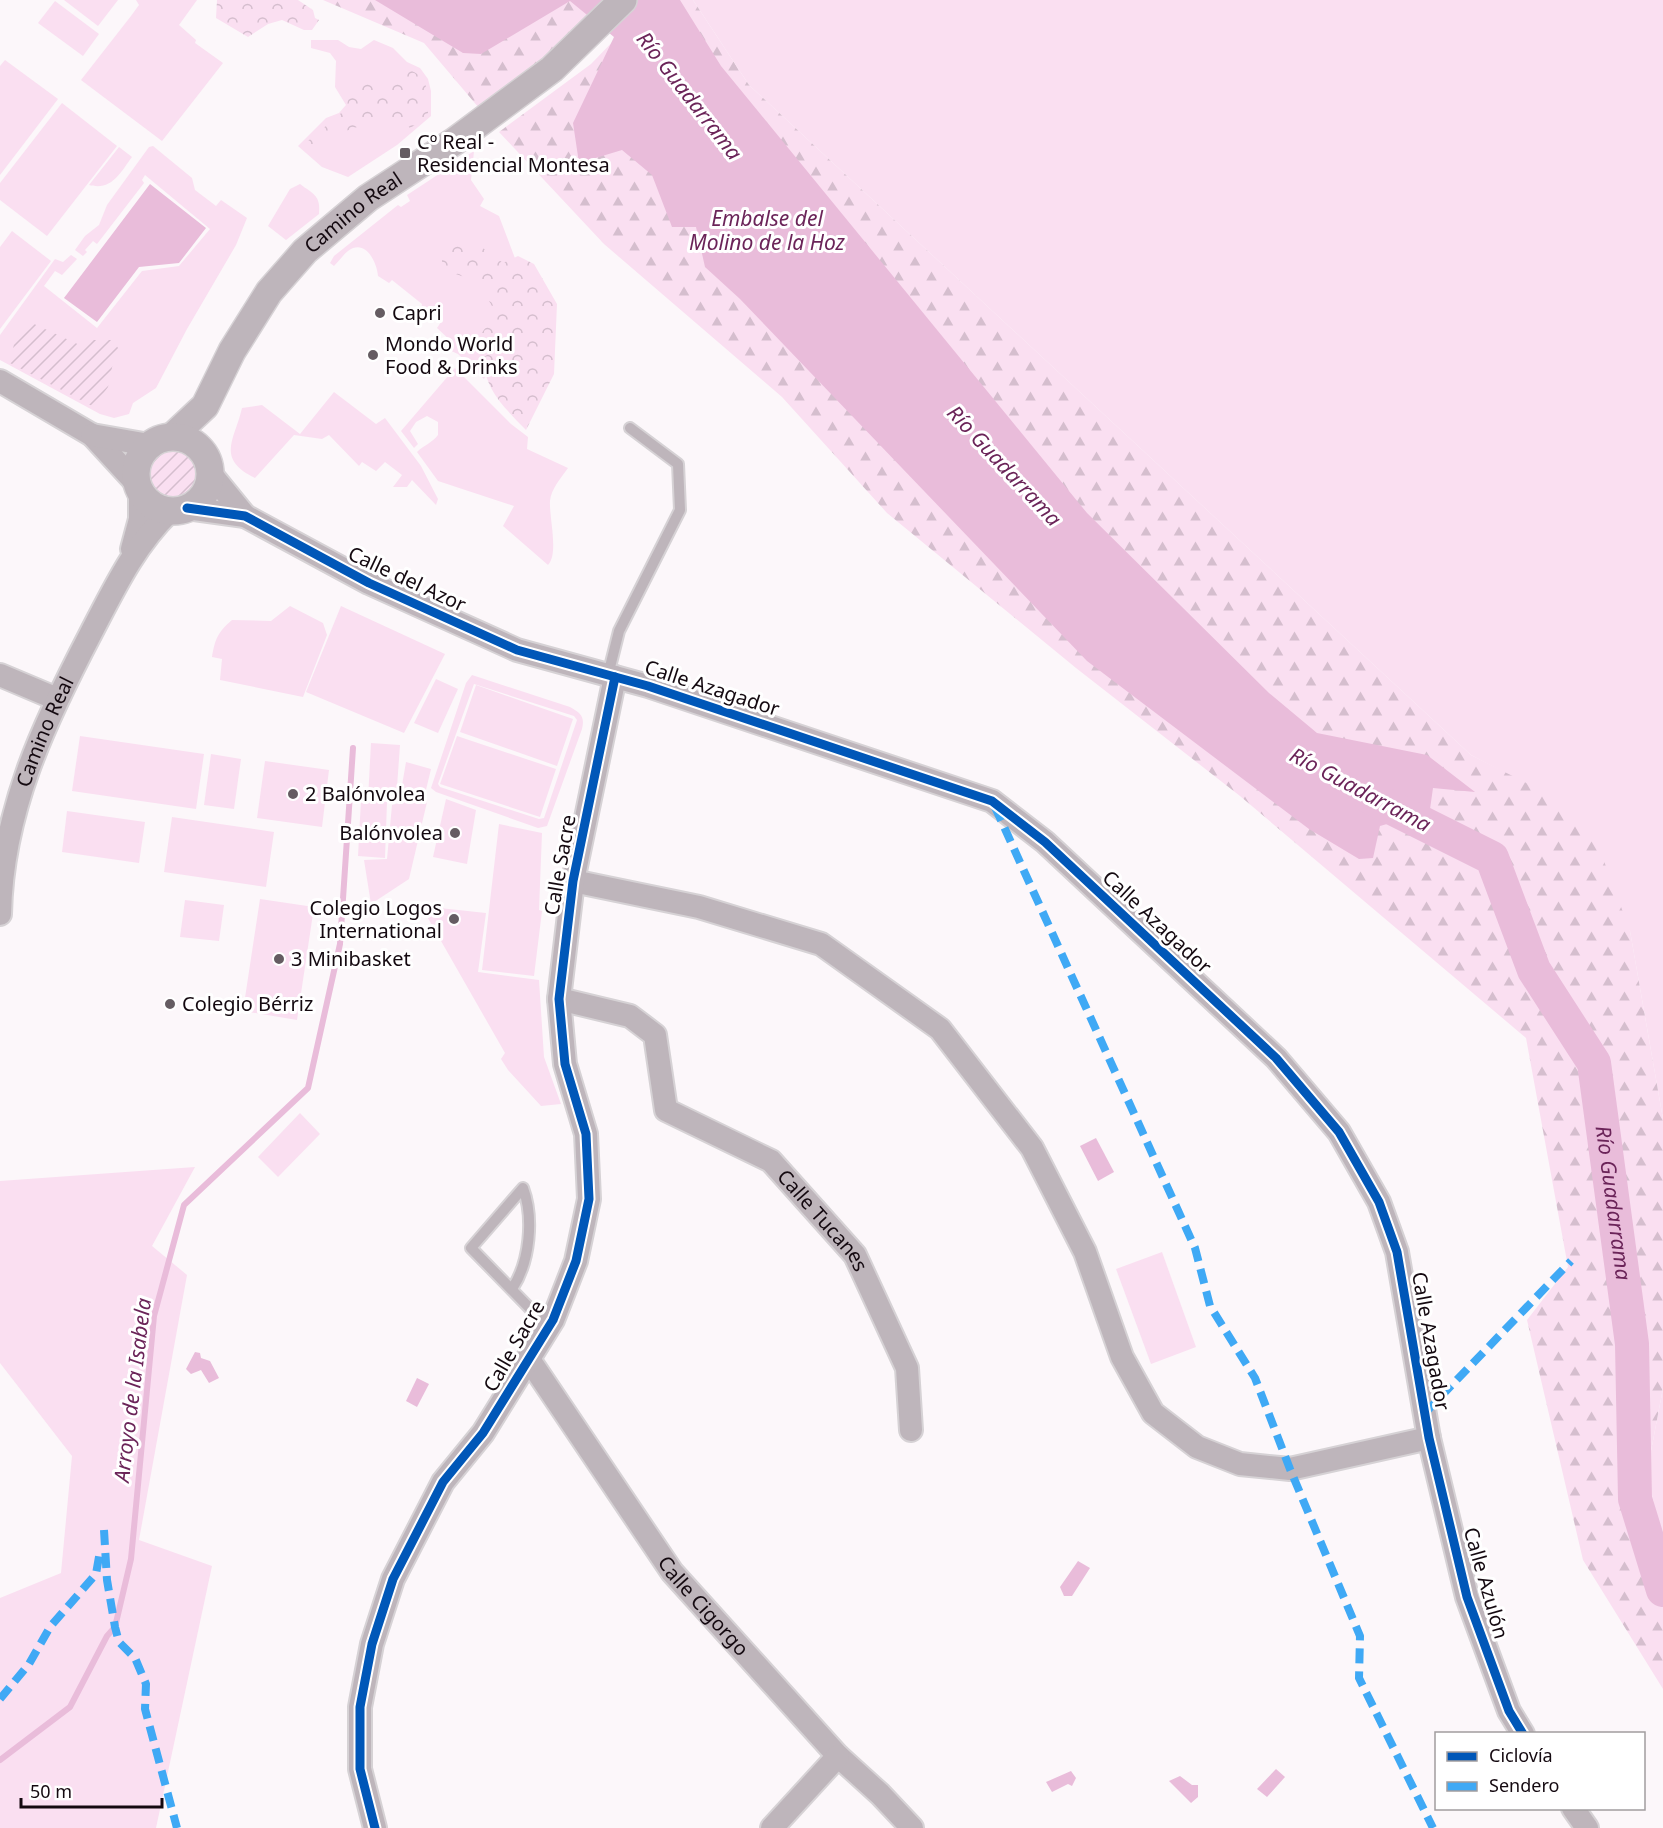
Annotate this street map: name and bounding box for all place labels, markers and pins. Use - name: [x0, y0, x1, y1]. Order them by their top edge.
- place label: Cº Real - Residencial Montesa: [417, 128, 610, 178]
- marker: Cº Real - Residencial Montesa: [398, 146, 412, 160]
- place label: Capri: [392, 299, 442, 326]
- marker: Capri: [373, 306, 387, 320]
- place label: Mondo World Food & Drinks: [385, 330, 518, 380]
- marker: Mondo World Food & Drinks: [366, 348, 380, 362]
- place label: 2 Balónvolea: [305, 780, 425, 807]
- marker: 2 Balónvolea: [286, 787, 300, 801]
- place label: Balónvolea: [339, 819, 443, 846]
- marker: Balónvolea: [448, 826, 462, 840]
- place label: Colegio Logos International: [310, 894, 442, 944]
- marker: Colegio Logos International: [447, 912, 461, 926]
- place label: 3 Minibasket: [291, 945, 411, 972]
- marker: 3 Minibasket: [272, 952, 286, 966]
- place label: Colegio Bérriz: [182, 990, 313, 1017]
- marker: Colegio Bérriz: [163, 997, 177, 1011]

